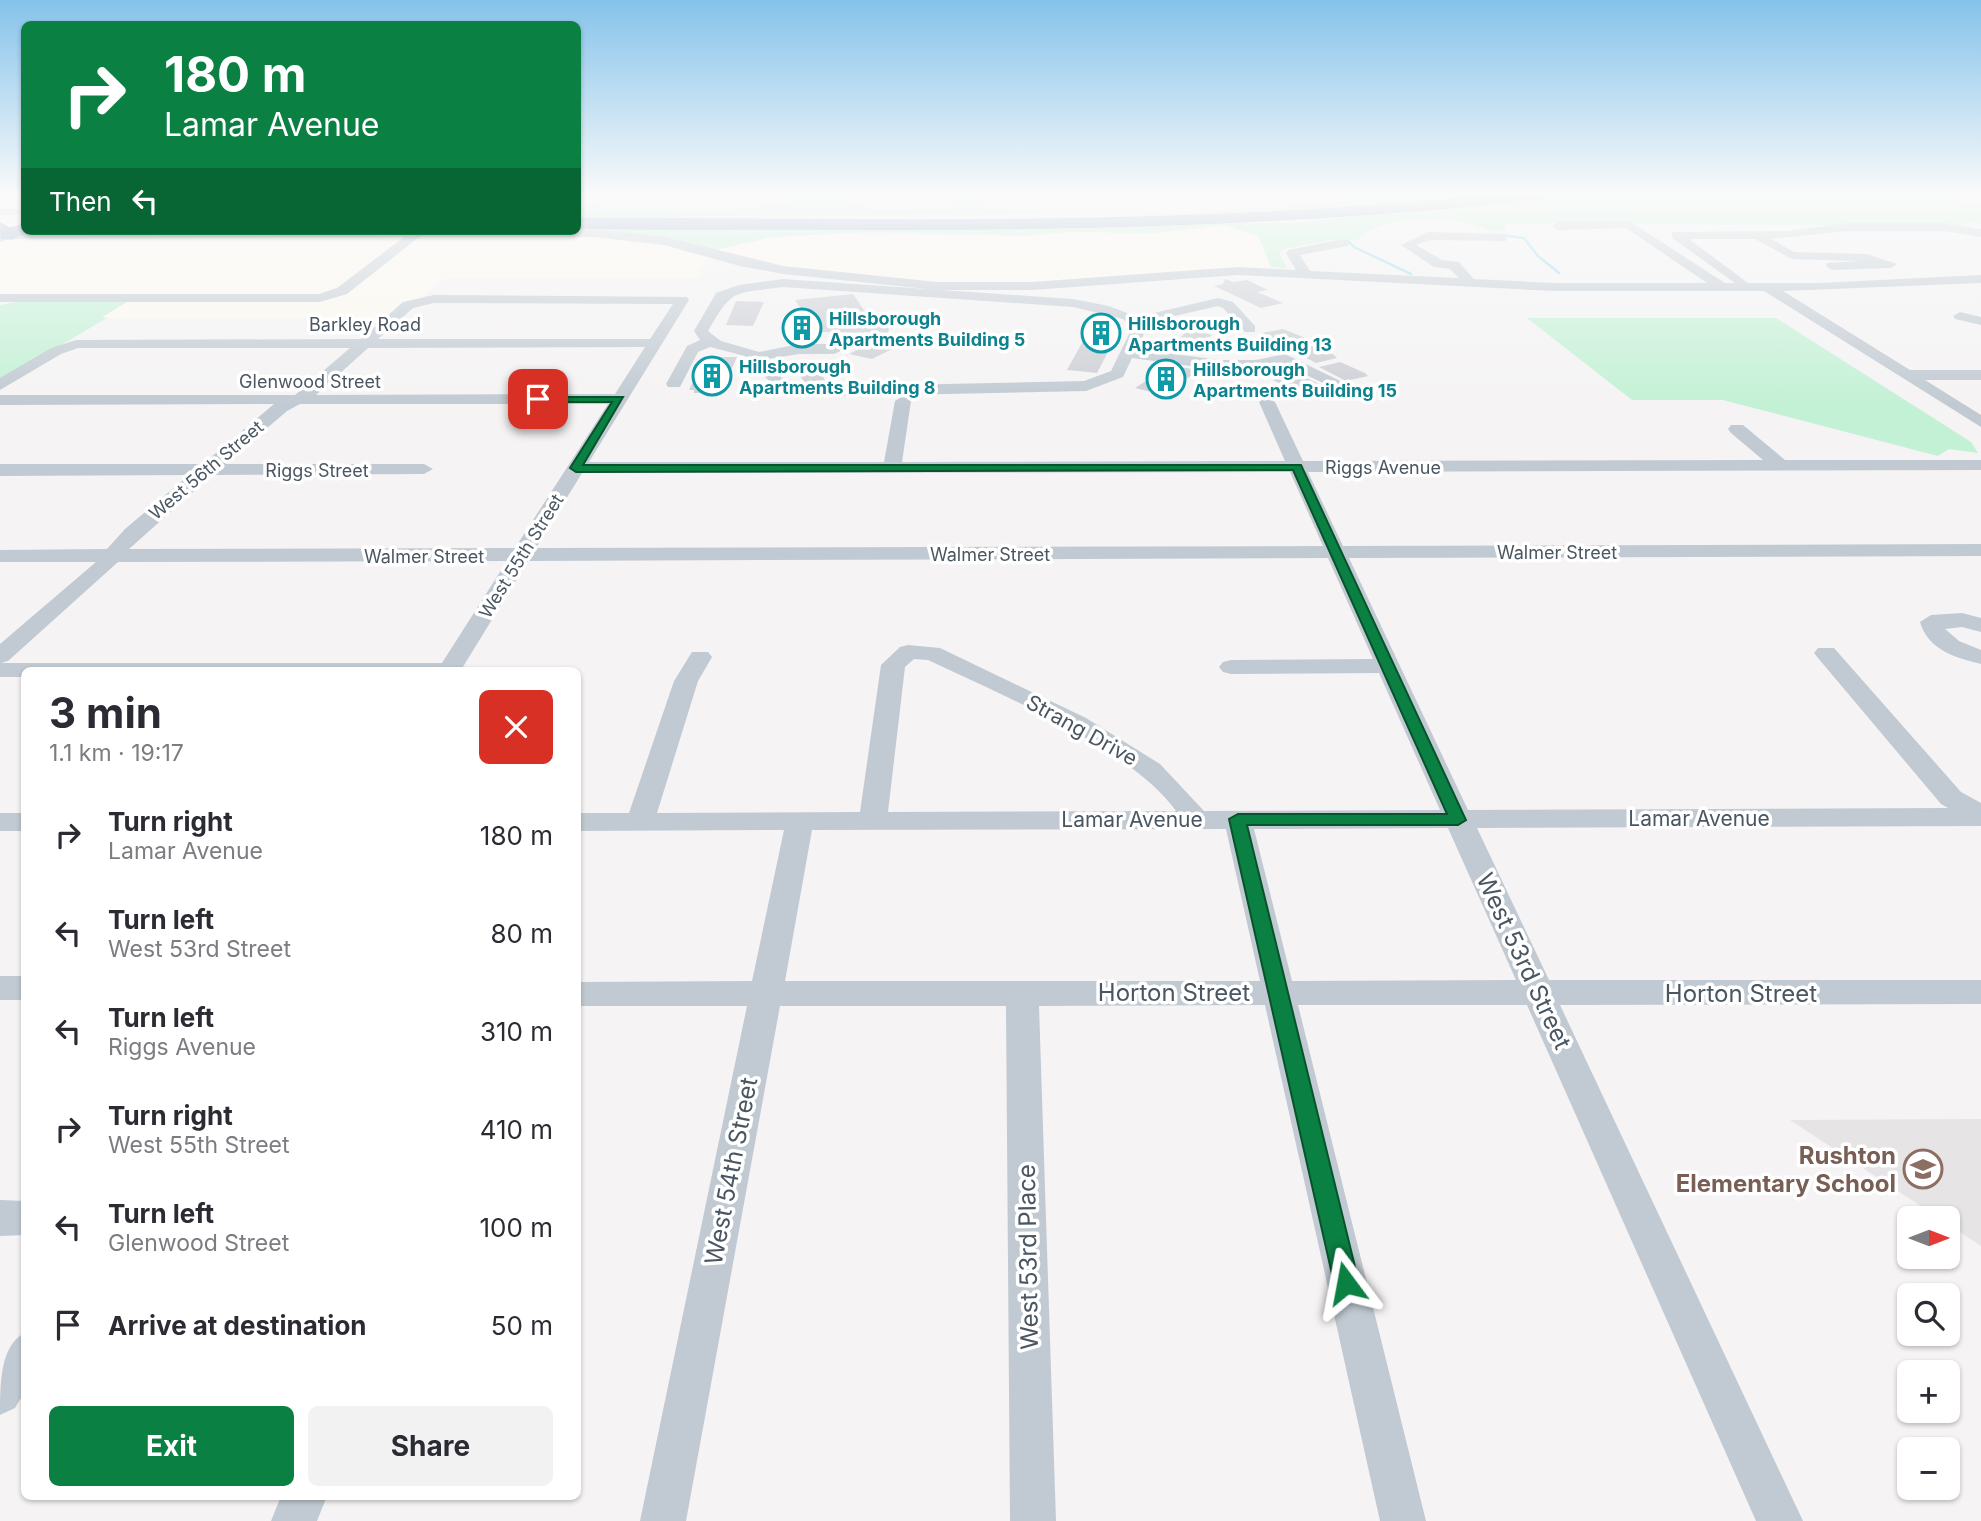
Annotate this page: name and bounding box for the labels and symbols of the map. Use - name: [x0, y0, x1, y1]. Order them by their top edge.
- building icon: Hillsborough Apartments Building 5: [781, 307, 823, 349]
- place label: Hillsborough Apartments Building 5: [829, 308, 1025, 350]
- building icon: Hillsborough Apartments Building 13: [1080, 312, 1122, 354]
- place label: Hillsborough Apartments Building 13: [1128, 313, 1332, 355]
- street label: Barkley Road: [309, 314, 421, 335]
- building icon: Hillsborough Apartments Building 8: [691, 355, 733, 397]
- place label: Hillsborough Apartments Building 8: [739, 356, 936, 398]
- building icon: Hillsborough Apartments Building 15: [1145, 358, 1187, 400]
- place label: Hillsborough Apartments Building 15: [1193, 359, 1397, 401]
- pin: [508, 369, 568, 429]
- street label: Glenwood Street: [239, 371, 381, 392]
- street label: West 56th Street: [145, 416, 267, 524]
- street label: Riggs Avenue: [1325, 457, 1441, 478]
- street label: Riggs Street: [265, 460, 369, 481]
- street label: West 55th Street: [474, 490, 568, 622]
- street label: Walmer Street: [1497, 542, 1617, 563]
- street label: Walmer Street: [930, 544, 1050, 565]
- street label: Walmer Street: [364, 546, 484, 567]
- street label: Strang Drive: [1022, 689, 1142, 771]
- street label: Lamar Avenue: [1628, 806, 1770, 831]
- street label: Lamar Avenue: [1061, 807, 1203, 832]
- street label: West 53rd Street: [1471, 868, 1578, 1054]
- street label: Horton Street: [1098, 978, 1250, 1007]
- street label: Horton Street: [1665, 979, 1817, 1008]
- street label: West 54th Street: [699, 1075, 763, 1267]
- place label: Rushton Elementary School: [1676, 1141, 1896, 1198]
- school or university icon: Rushton Elementary School: [1902, 1148, 1944, 1190]
- street label: West 53rd Place: [1012, 1164, 1044, 1350]
- north arrow: [1897, 1206, 1960, 1269]
- position arrow: [1309, 1246, 1383, 1320]

